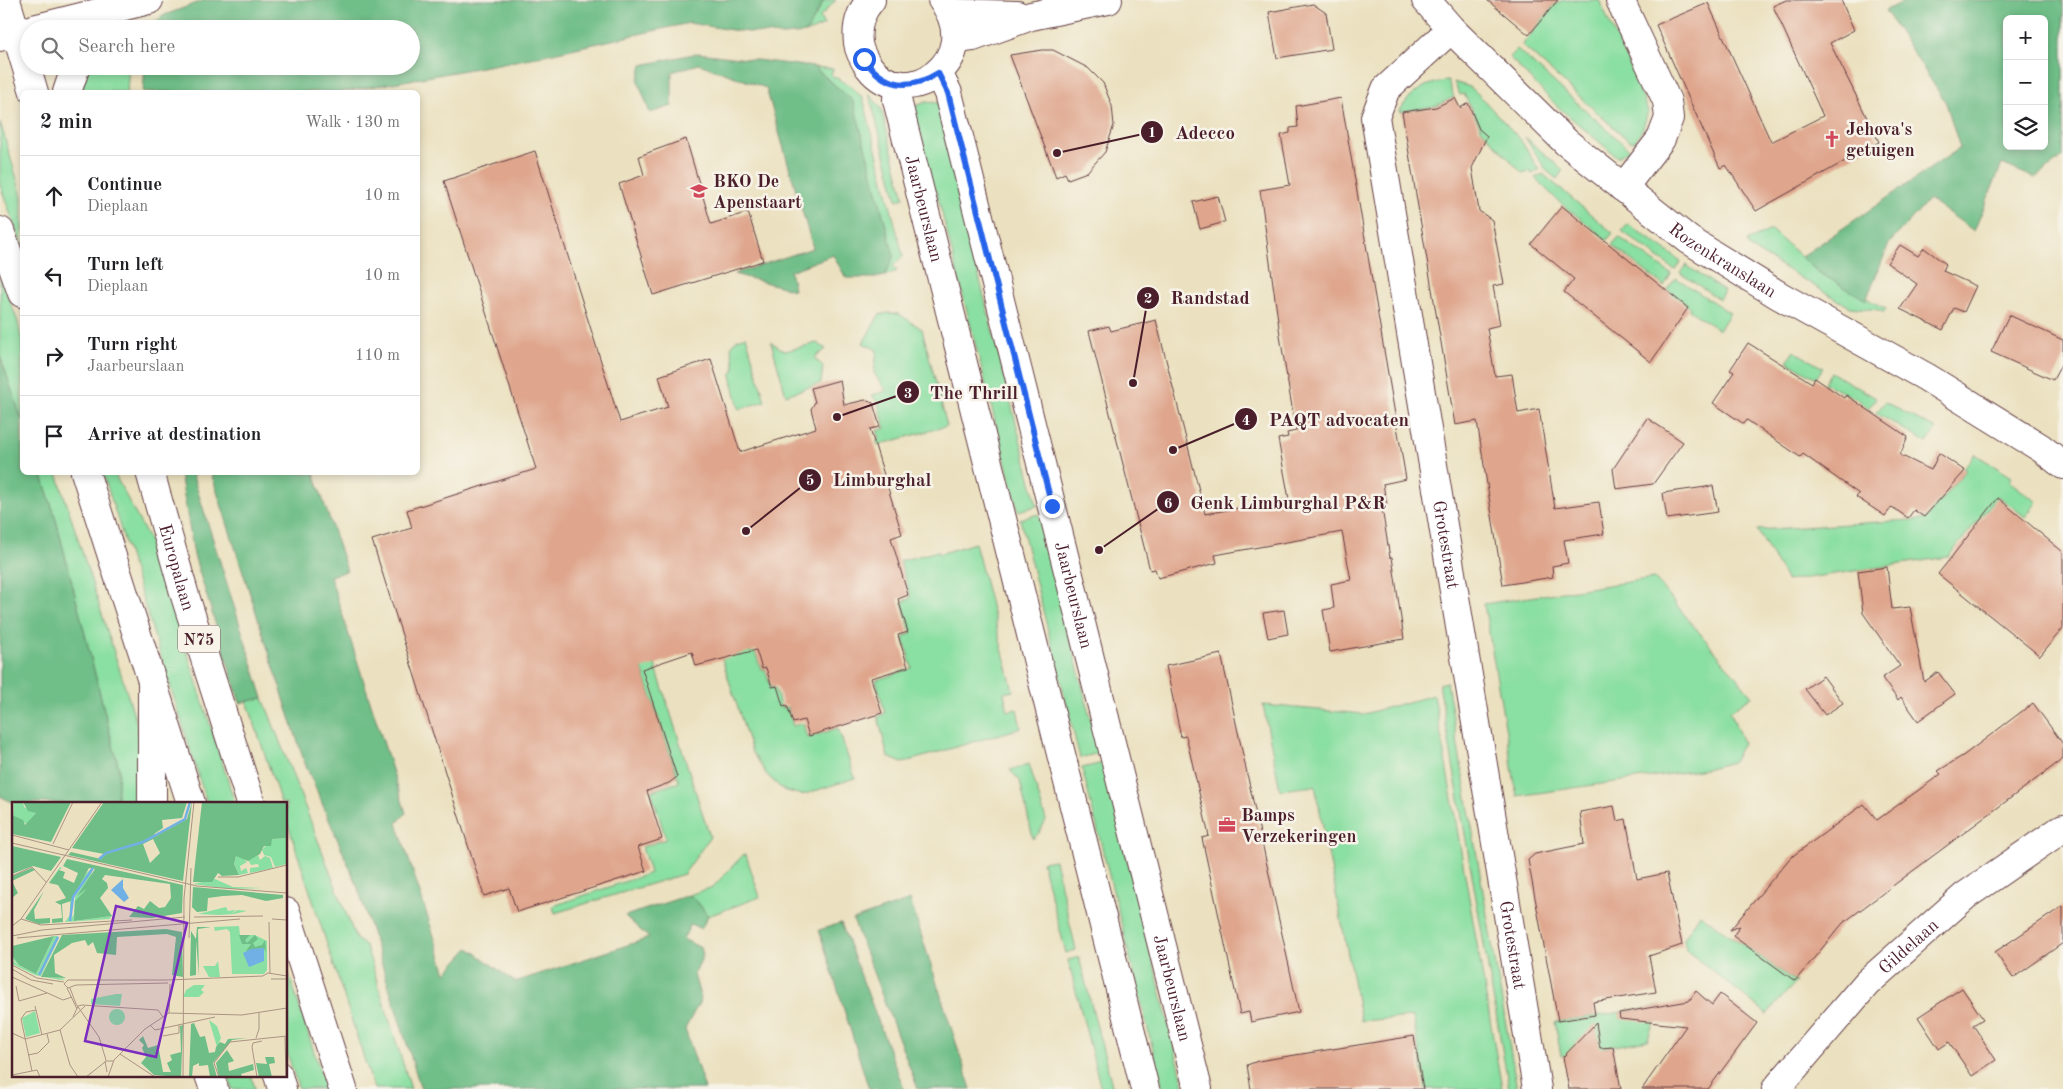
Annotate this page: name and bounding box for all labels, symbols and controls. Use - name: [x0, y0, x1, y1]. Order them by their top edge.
- map controls: [2003, 15, 2048, 150]
- button: +: [2003, 15, 2048, 60]
- search box: [20, 20, 420, 75]
- icon: search: [38, 34, 66, 62]
- text: Search here: [78, 38, 175, 57]
- route start: [853, 48, 876, 71]
- button: −: [2003, 60, 2048, 105]
- button: layers: [2003, 105, 2048, 150]
- text: 2 min: [40, 112, 93, 133]
- text: Walk · 130 m: [305, 115, 400, 131]
- callout: Adecco: [1139, 115, 1245, 149]
- place label: Jehova's getuigen: [1846, 121, 1915, 160]
- text: Adecco: [1175, 125, 1235, 144]
- text: 1: [1148, 126, 1156, 141]
- church icon: Jehova's getuigen: [1822, 129, 1842, 149]
- street label: Jaarbeurslaan: [901, 153, 945, 264]
- place label: BKO De Apenstaart: [713, 173, 802, 212]
- text: Continue: [87, 176, 162, 195]
- school or university icon: BKO De Apenstaart: [689, 181, 709, 201]
- icon: ahead: [40, 182, 68, 210]
- text: 10 m: [364, 188, 400, 204]
- text: Dieplaan: [87, 199, 148, 215]
- street label: Rozenkranslaan: [1665, 220, 1779, 302]
- text: Turn left: [87, 256, 164, 275]
- icon: left: [40, 262, 68, 290]
- text: 10 m: [364, 268, 400, 284]
- text: Dieplaan: [87, 279, 148, 295]
- callout: Randstad: [1135, 281, 1260, 315]
- text: Randstad: [1170, 290, 1250, 309]
- text: 2: [1144, 292, 1152, 307]
- text: Turn right: [87, 336, 177, 355]
- icon: right: [40, 342, 68, 370]
- text: 110 m: [355, 348, 400, 364]
- text: Jaarbeurslaan: [87, 359, 184, 375]
- callout: The Thrill: [895, 375, 1028, 409]
- text: The Thrill: [930, 385, 1018, 404]
- text: 3: [904, 387, 912, 402]
- callout: PAQT advocaten: [1234, 402, 1419, 436]
- text: PAQT advocaten: [1269, 412, 1409, 431]
- text: 4: [1242, 414, 1250, 429]
- icon: arrive: [40, 422, 68, 450]
- text: Arrive at destination: [87, 426, 261, 445]
- callout: Limburghal: [798, 463, 942, 497]
- text: Limburghal: [833, 472, 932, 491]
- text: 5: [806, 474, 814, 489]
- callout: Genk Limburghal P&R: [1156, 485, 1396, 519]
- route end: [1041, 495, 1064, 518]
- text: Genk Limburghal P&R: [1190, 495, 1386, 514]
- text: 6: [1164, 497, 1173, 512]
- street label: Grotestraat: [1429, 499, 1462, 590]
- street label: Europalaan: [155, 522, 197, 613]
- street label: Jaarbeurslaan: [1051, 540, 1095, 651]
- road number: N75: [178, 626, 220, 652]
- inset map: [12, 802, 288, 1076]
- place label: Bamps Verzekeringen: [1241, 807, 1356, 846]
- office icon: Bamps Verzekeringen: [1217, 815, 1237, 835]
- street label: Grotestraat: [1496, 900, 1528, 991]
- street label: Gildelaan: [1876, 916, 1942, 978]
- street label: Jaarbeurslaan: [1150, 933, 1194, 1044]

